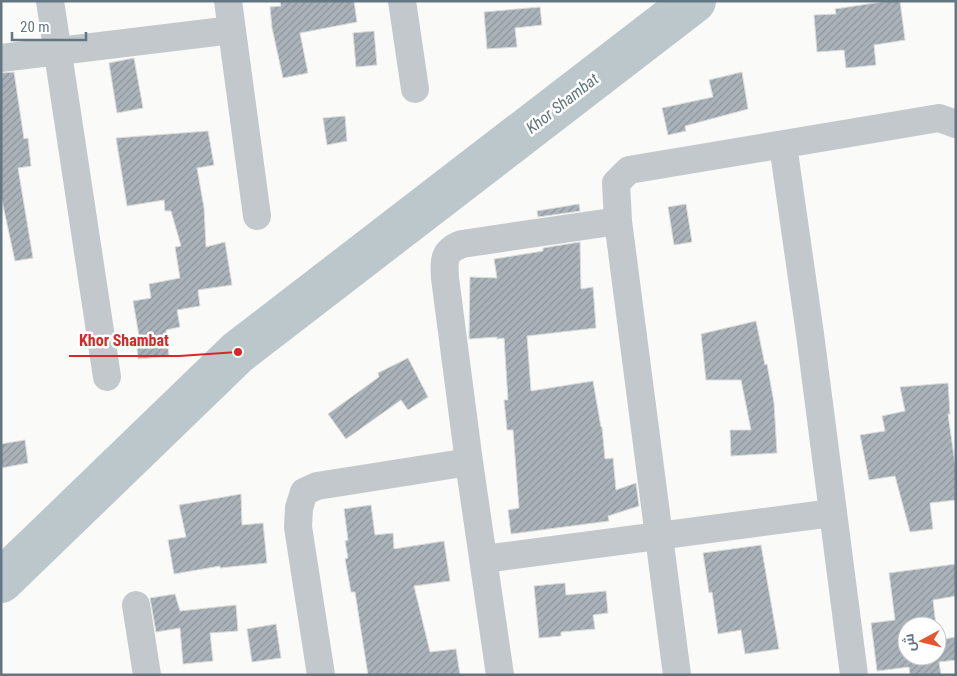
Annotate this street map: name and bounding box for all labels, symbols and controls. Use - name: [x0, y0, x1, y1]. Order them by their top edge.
- scale bar: [12, 10, 86, 42]
- text: 20 m: [20, 18, 50, 36]
- water label: Khor Shambat: [522, 69, 603, 137]
- callout: Khor Shambat: [69, 325, 179, 356]
- text: Khor Shambat: [79, 331, 169, 350]
- north arrow: [897, 616, 947, 666]
- text: ش: [900, 633, 919, 652]

